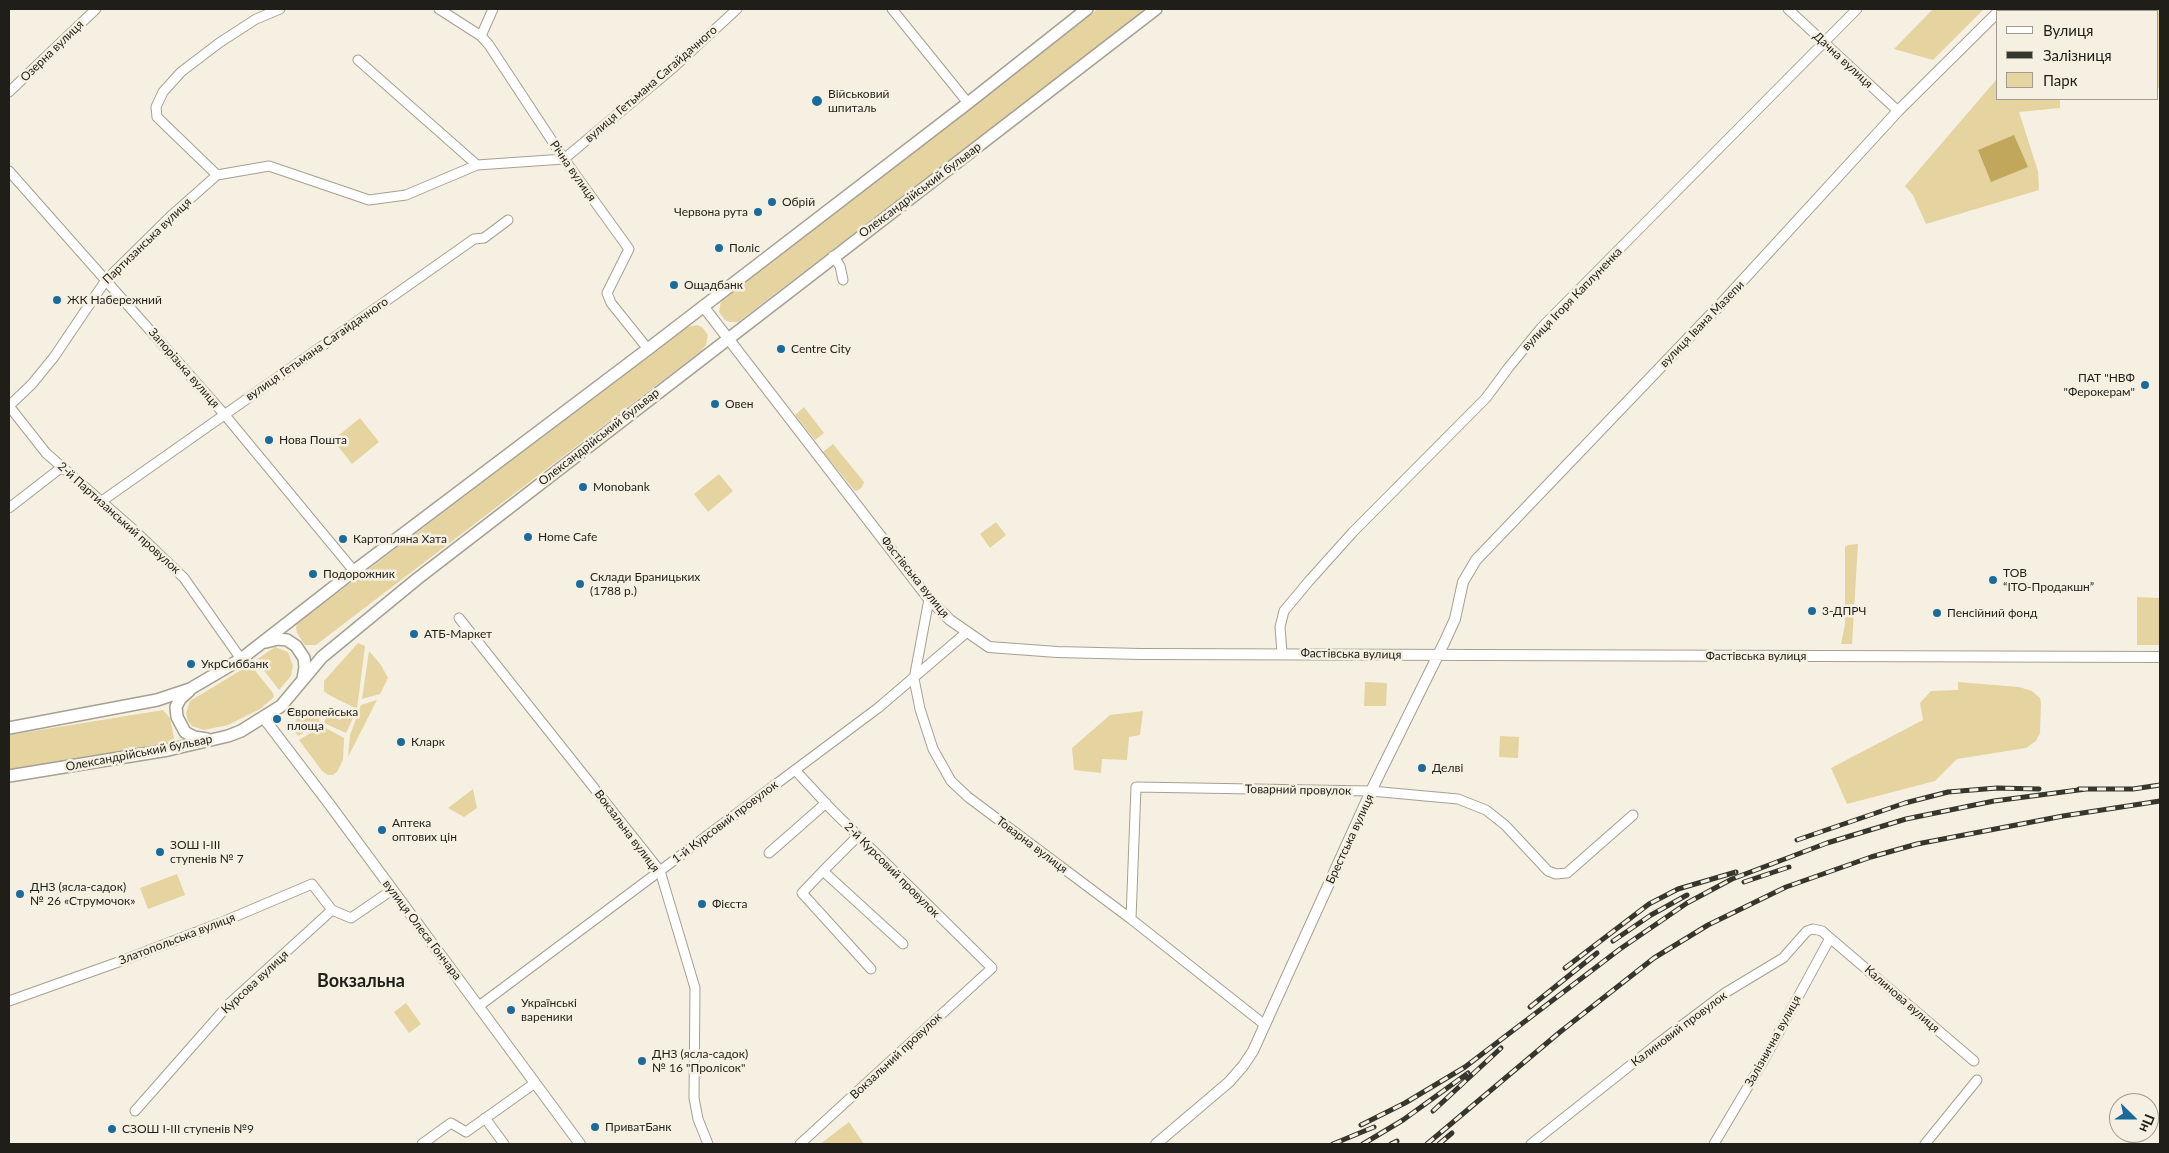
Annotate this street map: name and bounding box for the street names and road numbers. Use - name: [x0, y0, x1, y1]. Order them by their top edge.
- street label: Озерна вулиця: [17, 17, 87, 85]
- street label: вулиця Гетьмана Сагайдачного: [582, 23, 720, 145]
- street label: Дачна вулиця: [1810, 29, 1876, 91]
- street label: Річна вулиця: [547, 138, 599, 204]
- street label: Олександрійський бульвар: [856, 139, 984, 241]
- street label: Партизанська вулиця: [100, 195, 194, 287]
- street label: вулиця Ігоря Каплуненка: [1519, 244, 1625, 354]
- street label: вулиця Івана Мазепи: [1657, 278, 1747, 370]
- street label: вулиця Гетьмана Сагайдачного: [243, 294, 391, 404]
- street label: Запорізька вулиця: [145, 325, 223, 411]
- street label: Олександрійський бульвар: [536, 385, 662, 489]
- street label: 2-й Партизанський провулок: [55, 459, 183, 577]
- street label: Фастівська вулиця: [878, 533, 952, 621]
- street label: Фастівська вулиця: [1300, 646, 1402, 662]
- street label: Фастівська вулиця: [1705, 649, 1807, 663]
- street label: Олександрійський бульвар: [64, 732, 214, 774]
- street label: 1-й Курсовий провулок: [669, 778, 781, 866]
- street label: Товарний провулок: [1245, 782, 1351, 798]
- street label: Вокзальна вулиця: [591, 787, 663, 875]
- street label: Брестська вулиця: [1323, 792, 1377, 886]
- street label: Товарна вулиця: [994, 814, 1070, 876]
- street label: 2-й Курсовий провулок: [841, 819, 943, 921]
- street label: вулиця Олеся Гончара: [380, 877, 464, 983]
- street label: Златопольська вулиця: [117, 910, 237, 968]
- street label: Курсова вулиця: [219, 947, 291, 1017]
- street label: Калинова вулиця: [1861, 962, 1943, 1036]
- street label: Калиновий провулок: [1628, 988, 1730, 1070]
- street label: Залізнична вулиця: [1742, 993, 1804, 1089]
- street label: Вокзальний провулок: [847, 1010, 945, 1102]

